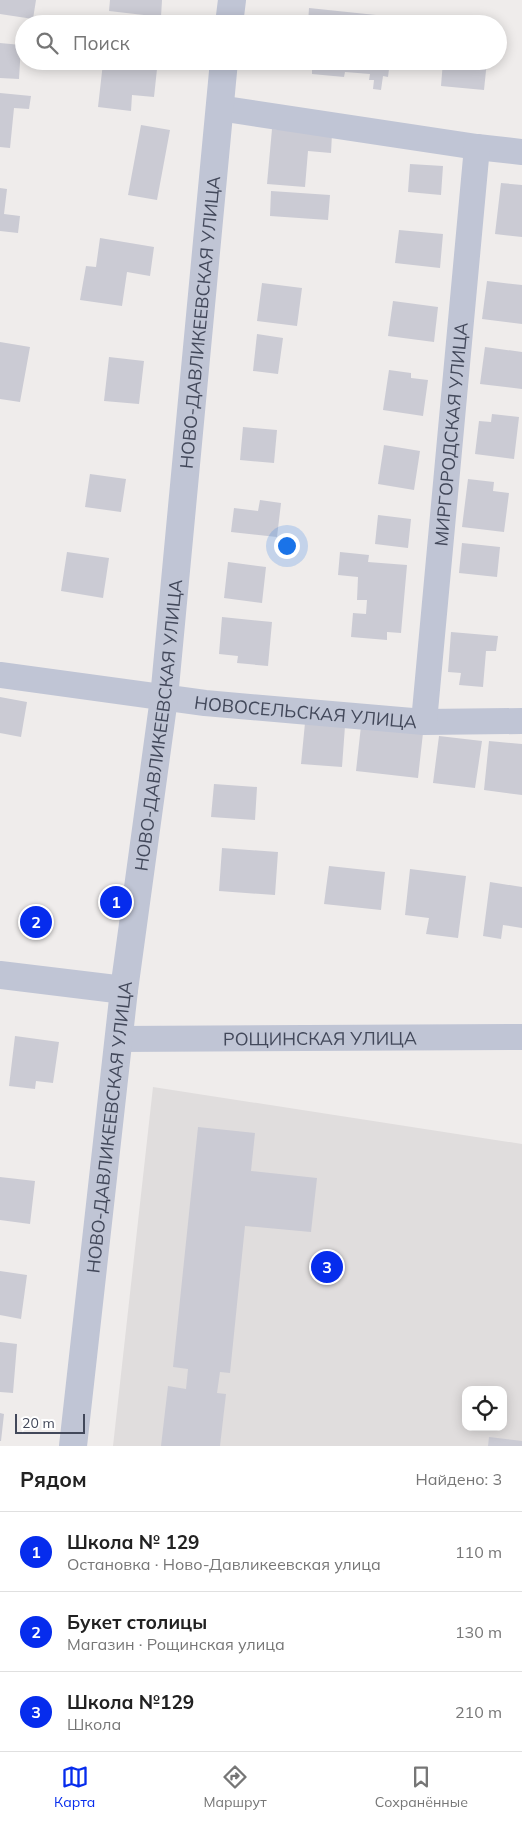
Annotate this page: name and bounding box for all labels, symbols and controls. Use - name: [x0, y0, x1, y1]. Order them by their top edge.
- search box: [15, 15, 507, 70]
- icon: search: [33, 29, 61, 57]
- text: Поиск: [73, 31, 130, 55]
- street label: НОВО-ДАВЛИКЕЕВСКАЯ УЛИЦА: [174, 175, 225, 470]
- street label: МИРГОРОДСКАЯ УЛИЦА: [429, 321, 472, 547]
- your location: [274, 533, 300, 559]
- street label: НОВО-ДАВЛИКЕЕВСКАЯ УЛИЦА: [129, 578, 187, 872]
- street label: НОВОСЕЛЬСКАЯ УЛИЦА: [193, 690, 418, 733]
- pin: 1: [100, 883, 132, 921]
- pin: 2: [20, 903, 52, 941]
- street label: НОВО-ДАВЛИКЕЕВСКАЯ УЛИЦА: [81, 979, 137, 1274]
- street label: РОЩИНСКАЯ УЛИЦА: [223, 1026, 417, 1050]
- pin: 3: [311, 1248, 343, 1286]
- map controls: [462, 1386, 507, 1431]
- button: locate: [462, 1386, 507, 1431]
- scale bar: [15, 1411, 85, 1434]
- text: 20 m: [22, 1414, 55, 1432]
- text: Рядом: [20, 1466, 87, 1492]
- text: Найдено: 3: [416, 1469, 502, 1489]
- text: Школа № 129: [67, 1530, 199, 1554]
- text: 1: [31, 1542, 41, 1562]
- text: 110 m: [455, 1542, 502, 1562]
- text: Остановка · Ново-Давликеевская улица: [67, 1554, 381, 1574]
- text: Букет столицы: [67, 1610, 207, 1634]
- text: 2: [31, 1622, 41, 1642]
- text: 130 m: [455, 1622, 502, 1642]
- text: Магазин · Рощинская улица: [67, 1634, 285, 1654]
- text: Школа №129: [67, 1690, 194, 1714]
- text: 3: [31, 1702, 41, 1722]
- text: 210 m: [455, 1702, 502, 1722]
- text: Школа: [67, 1714, 121, 1734]
- tab: Карта: [54, 1763, 95, 1811]
- tab: Маршрут: [204, 1763, 267, 1811]
- tab: Сохранённые: [375, 1763, 468, 1811]

